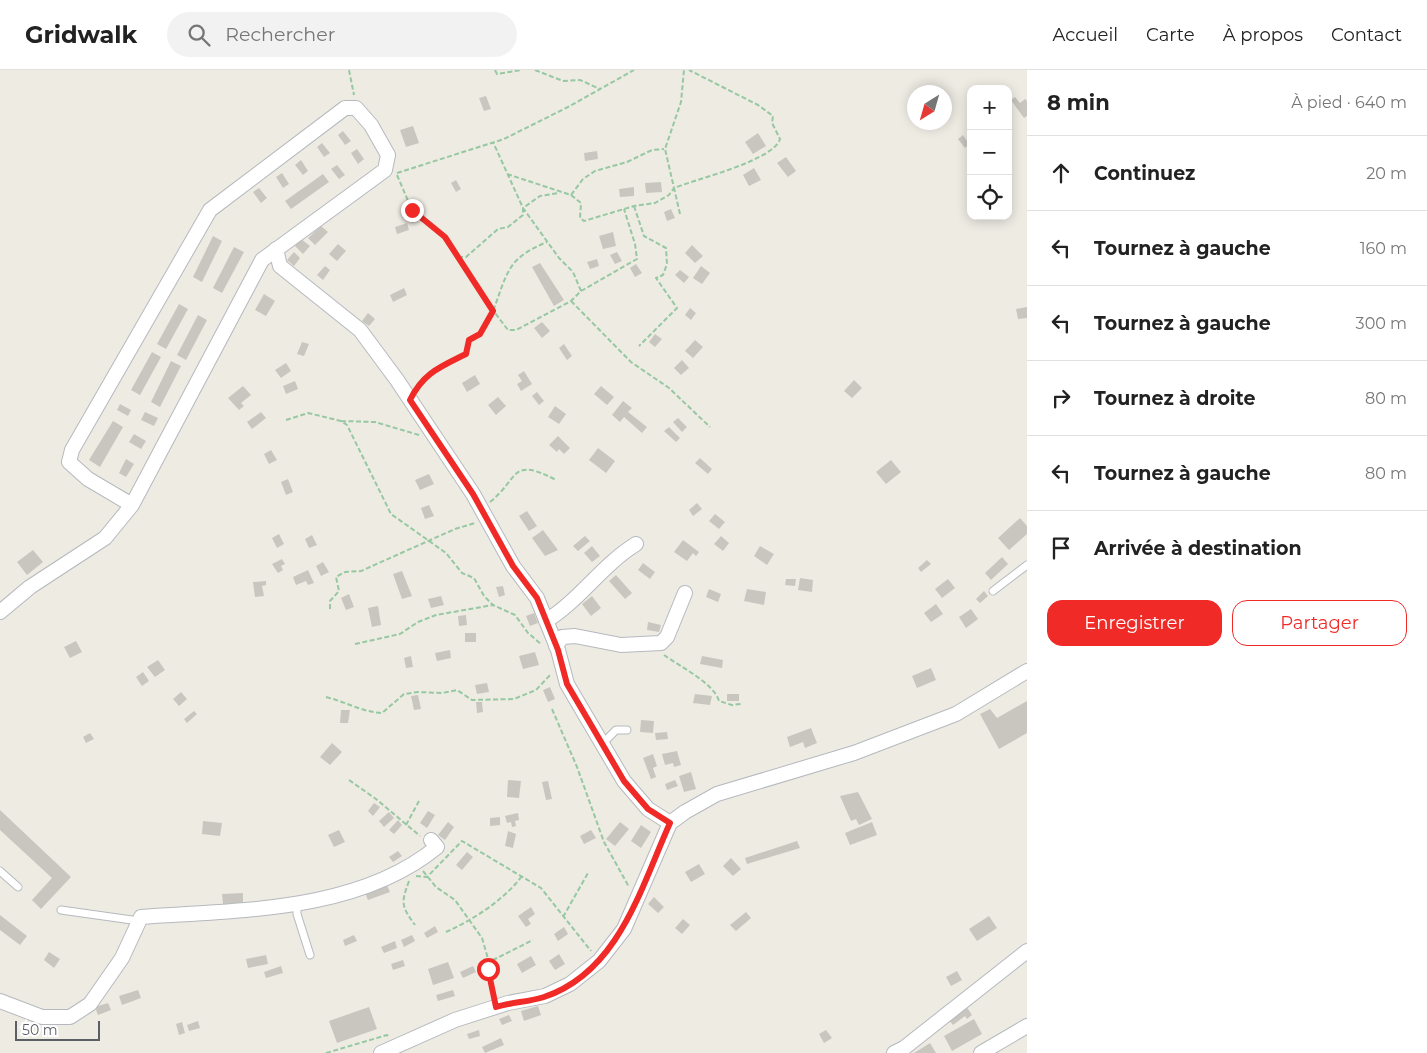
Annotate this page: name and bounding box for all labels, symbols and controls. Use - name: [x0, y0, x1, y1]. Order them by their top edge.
- search box: [167, 12, 517, 57]
- text: Gridwalk: [25, 20, 137, 49]
- icon: search: [185, 21, 213, 49]
- text: Rechercher: [225, 23, 335, 46]
- text: Accueil: [1053, 24, 1118, 46]
- text: Carte: [1146, 24, 1195, 46]
- text: À propos: [1223, 24, 1303, 46]
- text: Contact: [1331, 24, 1402, 46]
- north arrow: [907, 85, 952, 130]
- map controls: [967, 85, 1012, 220]
- button: +: [967, 85, 1012, 130]
- text: 8 min: [1047, 90, 1110, 115]
- text: À pied · 640 m: [1291, 93, 1407, 112]
- button: −: [967, 130, 1012, 175]
- icon: ahead: [1047, 159, 1075, 187]
- text: Continuez: [1094, 162, 1195, 185]
- text: 20 m: [1366, 164, 1407, 183]
- button: locate: [967, 175, 1012, 220]
- route end: [401, 199, 424, 222]
- icon: left: [1047, 234, 1075, 262]
- text: Tournez à gauche: [1094, 237, 1271, 260]
- text: 160 m: [1360, 239, 1407, 258]
- icon: left: [1047, 309, 1075, 337]
- text: Tournez à gauche: [1094, 312, 1271, 335]
- text: 300 m: [1356, 314, 1407, 333]
- icon: right: [1047, 384, 1075, 412]
- text: Tournez à droite: [1094, 387, 1255, 410]
- text: 80 m: [1365, 389, 1407, 408]
- icon: left: [1047, 459, 1075, 487]
- text: Tournez à gauche: [1094, 462, 1271, 485]
- text: 80 m: [1365, 464, 1407, 483]
- icon: arrive: [1047, 534, 1075, 562]
- text: Arrivée à destination: [1094, 537, 1302, 560]
- button: Enregistrer: [1047, 600, 1222, 646]
- button: Partager: [1232, 600, 1407, 646]
- route start: [477, 958, 500, 981]
- scale bar: [15, 1018, 100, 1041]
- text: 50 m: [22, 1021, 58, 1039]

